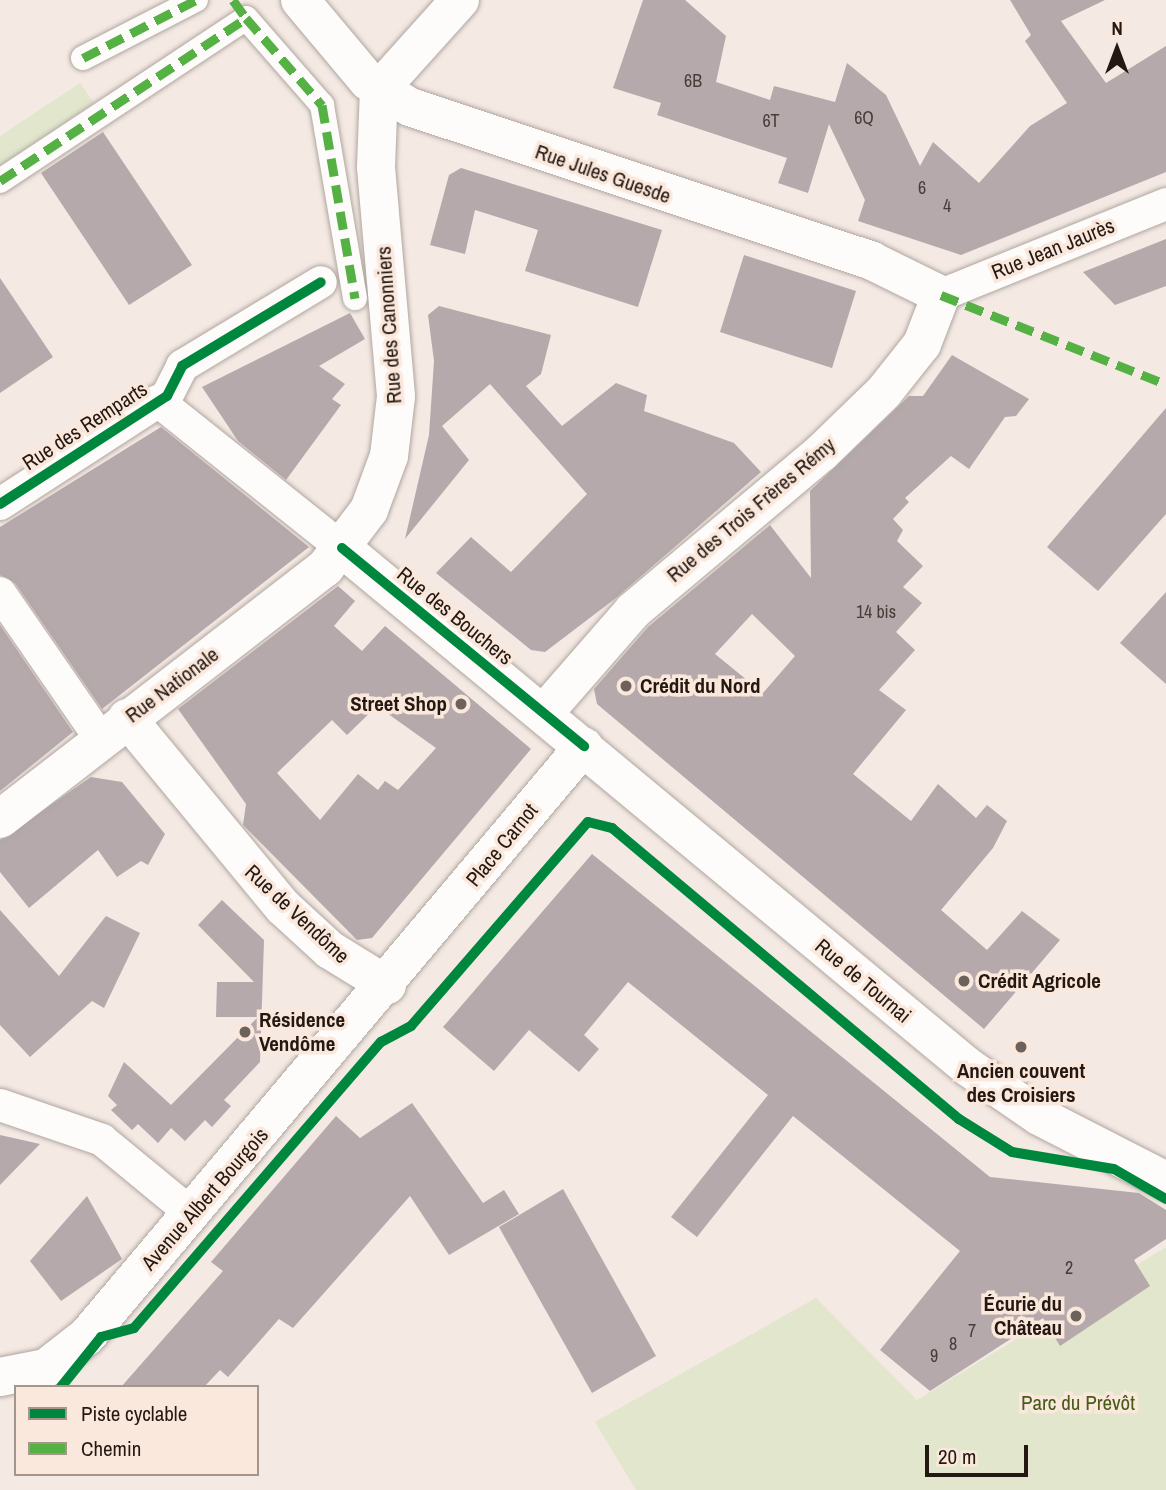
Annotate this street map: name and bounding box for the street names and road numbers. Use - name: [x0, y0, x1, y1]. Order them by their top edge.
- street label: Rue Jules Guesde: [532, 139, 674, 209]
- street label: Rue Jean Jaurès: [988, 213, 1118, 285]
- street label: Rue des Canonniers: [371, 245, 407, 405]
- street label: Rue des Remparts: [18, 376, 152, 476]
- street label: Rue des Trois Frères Rémy: [662, 432, 840, 588]
- street label: Rue des Bouchers: [392, 562, 518, 670]
- street label: Rue Nationale: [120, 642, 224, 728]
- street label: Place Carnot: [461, 798, 543, 892]
- street label: Rue de Vendôme: [240, 859, 354, 969]
- street label: Rue de Tournai: [810, 934, 916, 1028]
- street label: Avenue Albert Bourgois: [136, 1122, 274, 1276]

